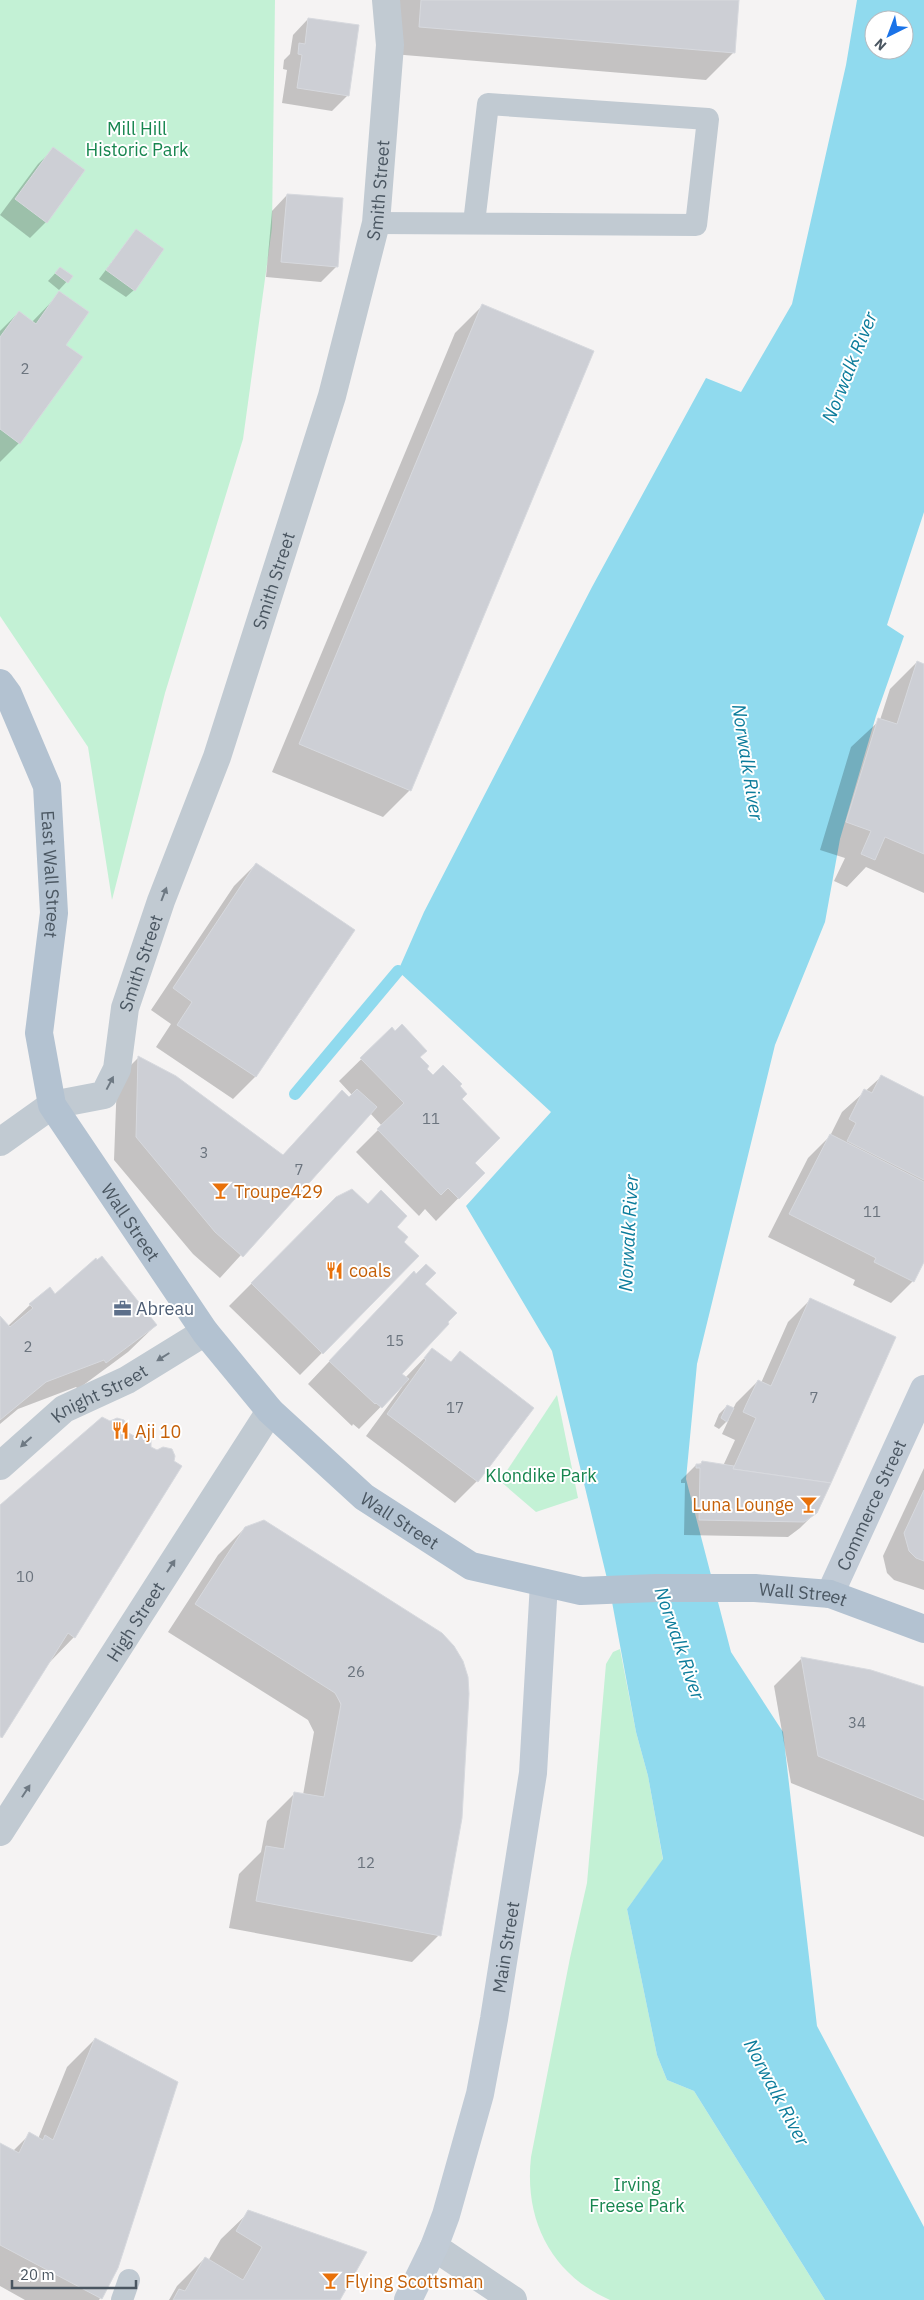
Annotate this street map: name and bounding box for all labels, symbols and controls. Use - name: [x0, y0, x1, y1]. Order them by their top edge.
- north arrow: [864, 10, 914, 60]
- text: N: [871, 35, 890, 55]
- park label: Mill Hill Historic Park: [85, 117, 189, 161]
- street label: Smith Street: [361, 139, 394, 243]
- water label: Norwalk River: [816, 307, 882, 426]
- house number: 2: [20, 359, 30, 378]
- street label: Smith Street: [247, 529, 300, 632]
- water label: Norwalk River: [727, 702, 769, 823]
- street label: East Wall Street: [37, 810, 65, 940]
- one-way arrow: [160, 886, 168, 901]
- street label: Smith Street: [113, 911, 167, 1014]
- one-way arrow: [106, 1075, 114, 1090]
- house number: 11: [422, 1109, 440, 1128]
- house number: 3: [199, 1143, 209, 1162]
- house number: 7: [294, 1160, 304, 1179]
- water label: Norwalk River: [613, 1173, 643, 1292]
- street label: Wall Street: [97, 1179, 165, 1265]
- place label: Troupe429: [234, 1180, 323, 1203]
- bar icon: Troupe429: [210, 1181, 230, 1201]
- house number: 11: [863, 1202, 881, 1221]
- place label: coals: [349, 1259, 391, 1282]
- restaurant icon: coals: [325, 1260, 345, 1280]
- place label: Abreau: [136, 1297, 194, 1320]
- office icon: Abreau: [112, 1298, 132, 1318]
- house number: 15: [386, 1331, 404, 1350]
- house number: 2: [23, 1337, 33, 1356]
- one-way arrow: [157, 1353, 170, 1362]
- street label: Knight Street: [45, 1359, 152, 1427]
- house number: 7: [809, 1388, 819, 1407]
- house number: 17: [446, 1398, 464, 1417]
- place label: Aji 10: [135, 1420, 181, 1443]
- restaurant icon: Aji 10: [111, 1421, 131, 1441]
- one-way arrow: [21, 1436, 33, 1448]
- street label: Commerce Street: [831, 1436, 911, 1574]
- park label: Klondike Park: [485, 1464, 597, 1487]
- street label: Wall Street: [356, 1486, 443, 1554]
- place label: Luna Lounge: [692, 1493, 794, 1516]
- bar icon: Luna Lounge: [798, 1494, 818, 1514]
- one-way arrow: [166, 1559, 176, 1572]
- house number: 10: [16, 1567, 34, 1586]
- street label: High Street: [101, 1577, 169, 1666]
- street label: Wall Street: [758, 1577, 851, 1611]
- water label: Norwalk River: [650, 1584, 711, 1703]
- house number: 26: [347, 1662, 365, 1681]
- house number: 34: [848, 1713, 866, 1732]
- one-way arrow: [22, 1784, 31, 1797]
- house number: 12: [357, 1853, 375, 1872]
- street label: Main Street: [487, 1900, 524, 1995]
- water label: Norwalk River: [739, 2035, 816, 2150]
- park label: Irving Freese Park: [589, 2173, 685, 2217]
- scale bar: [12, 2258, 136, 2290]
- text: 20 m: [20, 2265, 55, 2284]
- place label: Flying Scottsman: [345, 2270, 484, 2293]
- bar icon: Flying Scottsman: [321, 2271, 341, 2291]

